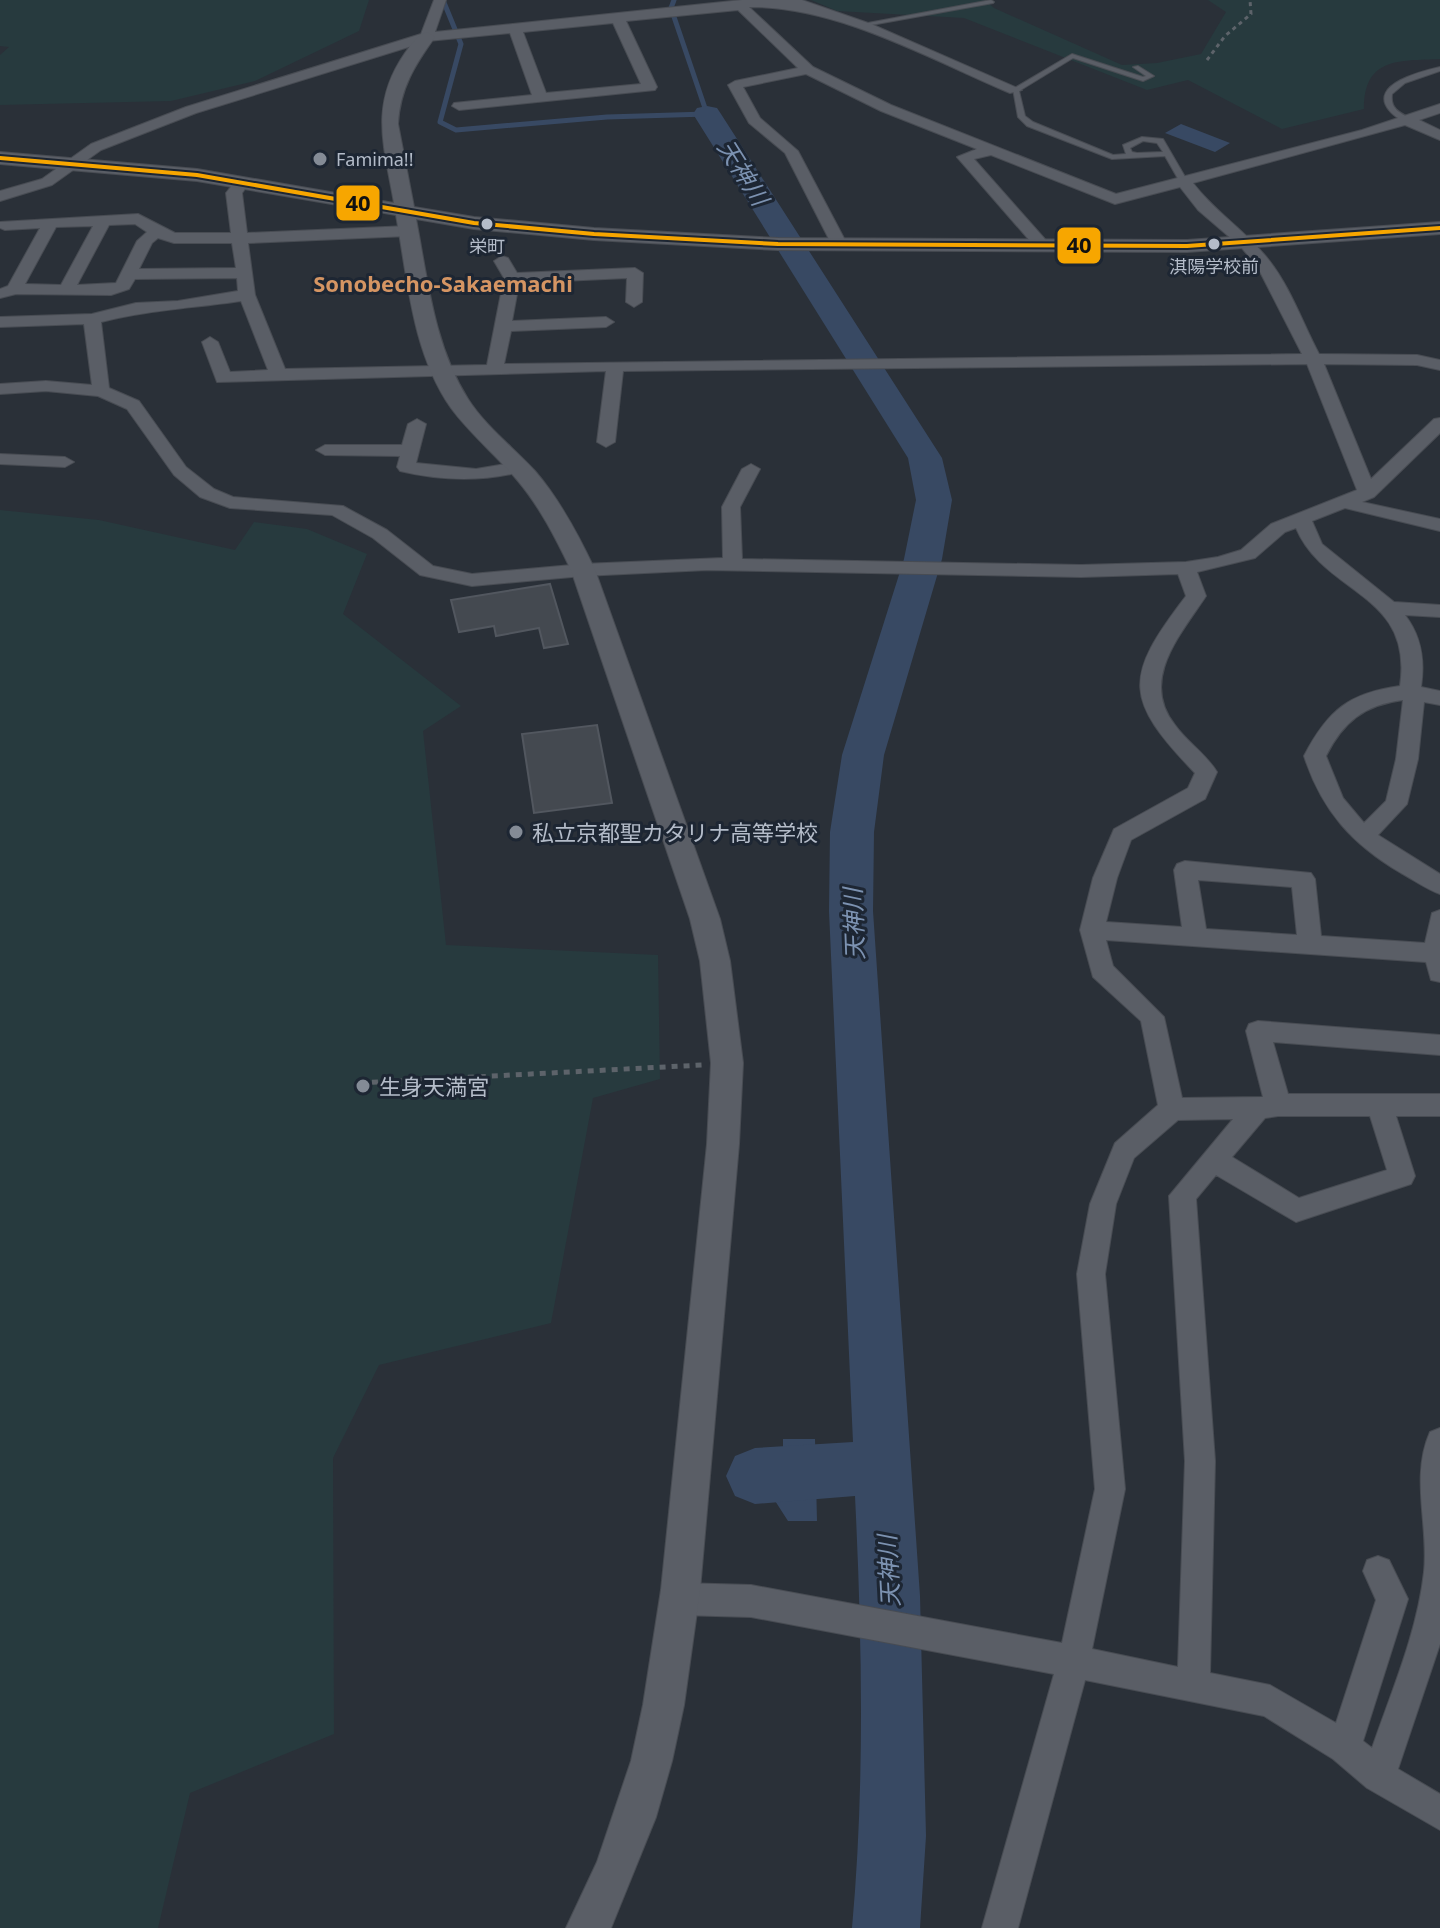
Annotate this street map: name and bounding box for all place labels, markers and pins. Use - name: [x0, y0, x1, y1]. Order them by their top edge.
- place label: Famima!!: [336, 147, 414, 171]
- marker: Famima!!: [311, 150, 329, 168]
- marker: 栄町: [479, 216, 495, 232]
- place label: 栄町: [469, 234, 505, 258]
- marker: 淇陽学校前: [1206, 236, 1222, 252]
- place label: 淇陽学校前: [1169, 254, 1259, 278]
- place label: 私立京都聖カタリナ高等学校: [532, 817, 818, 847]
- marker: 私立京都聖カタリナ高等学校: [507, 823, 525, 841]
- place label: 生身天満宮: [379, 1071, 489, 1101]
- marker: 生身天満宮: [354, 1077, 372, 1095]

